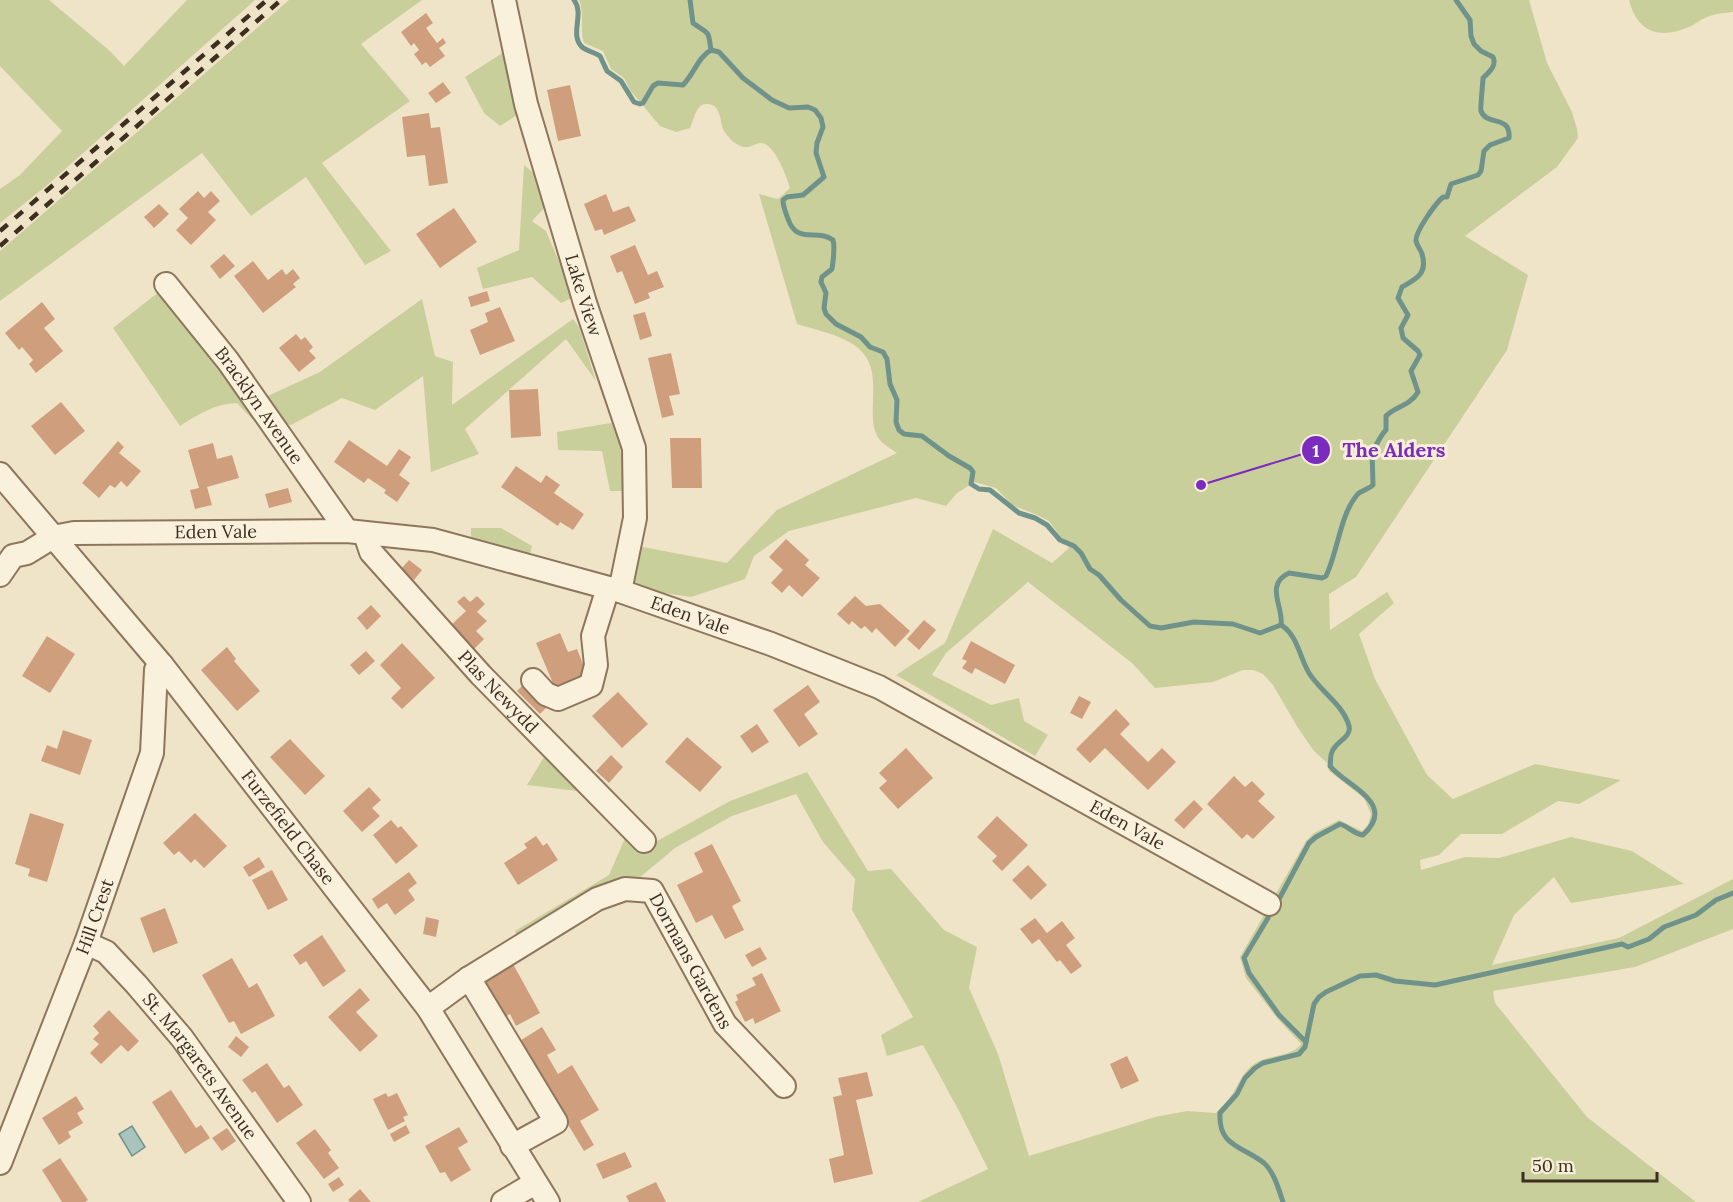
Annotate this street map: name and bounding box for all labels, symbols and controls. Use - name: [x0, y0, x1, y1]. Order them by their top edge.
- street label: Lake View: [560, 251, 608, 340]
- street label: Bracklyn Avenue: [210, 342, 309, 469]
- callout: The Alders: [1301, 431, 1458, 469]
- text: The Alders: [1343, 437, 1446, 462]
- text: 1: [1312, 439, 1320, 462]
- street label: Eden Vale: [174, 520, 257, 543]
- street label: Eden Vale: [648, 591, 733, 640]
- street label: Plas Newydd: [453, 645, 544, 738]
- street label: Furzefield Chase: [237, 765, 340, 889]
- street label: Eden Vale: [1086, 795, 1169, 855]
- street label: Hill Crest: [71, 876, 118, 958]
- street label: Dormans Gardens: [644, 889, 737, 1033]
- street label: St. Margarets Avenue: [138, 988, 263, 1144]
- scale bar: [1523, 1145, 1656, 1183]
- text: 50 m: [1532, 1154, 1574, 1177]

